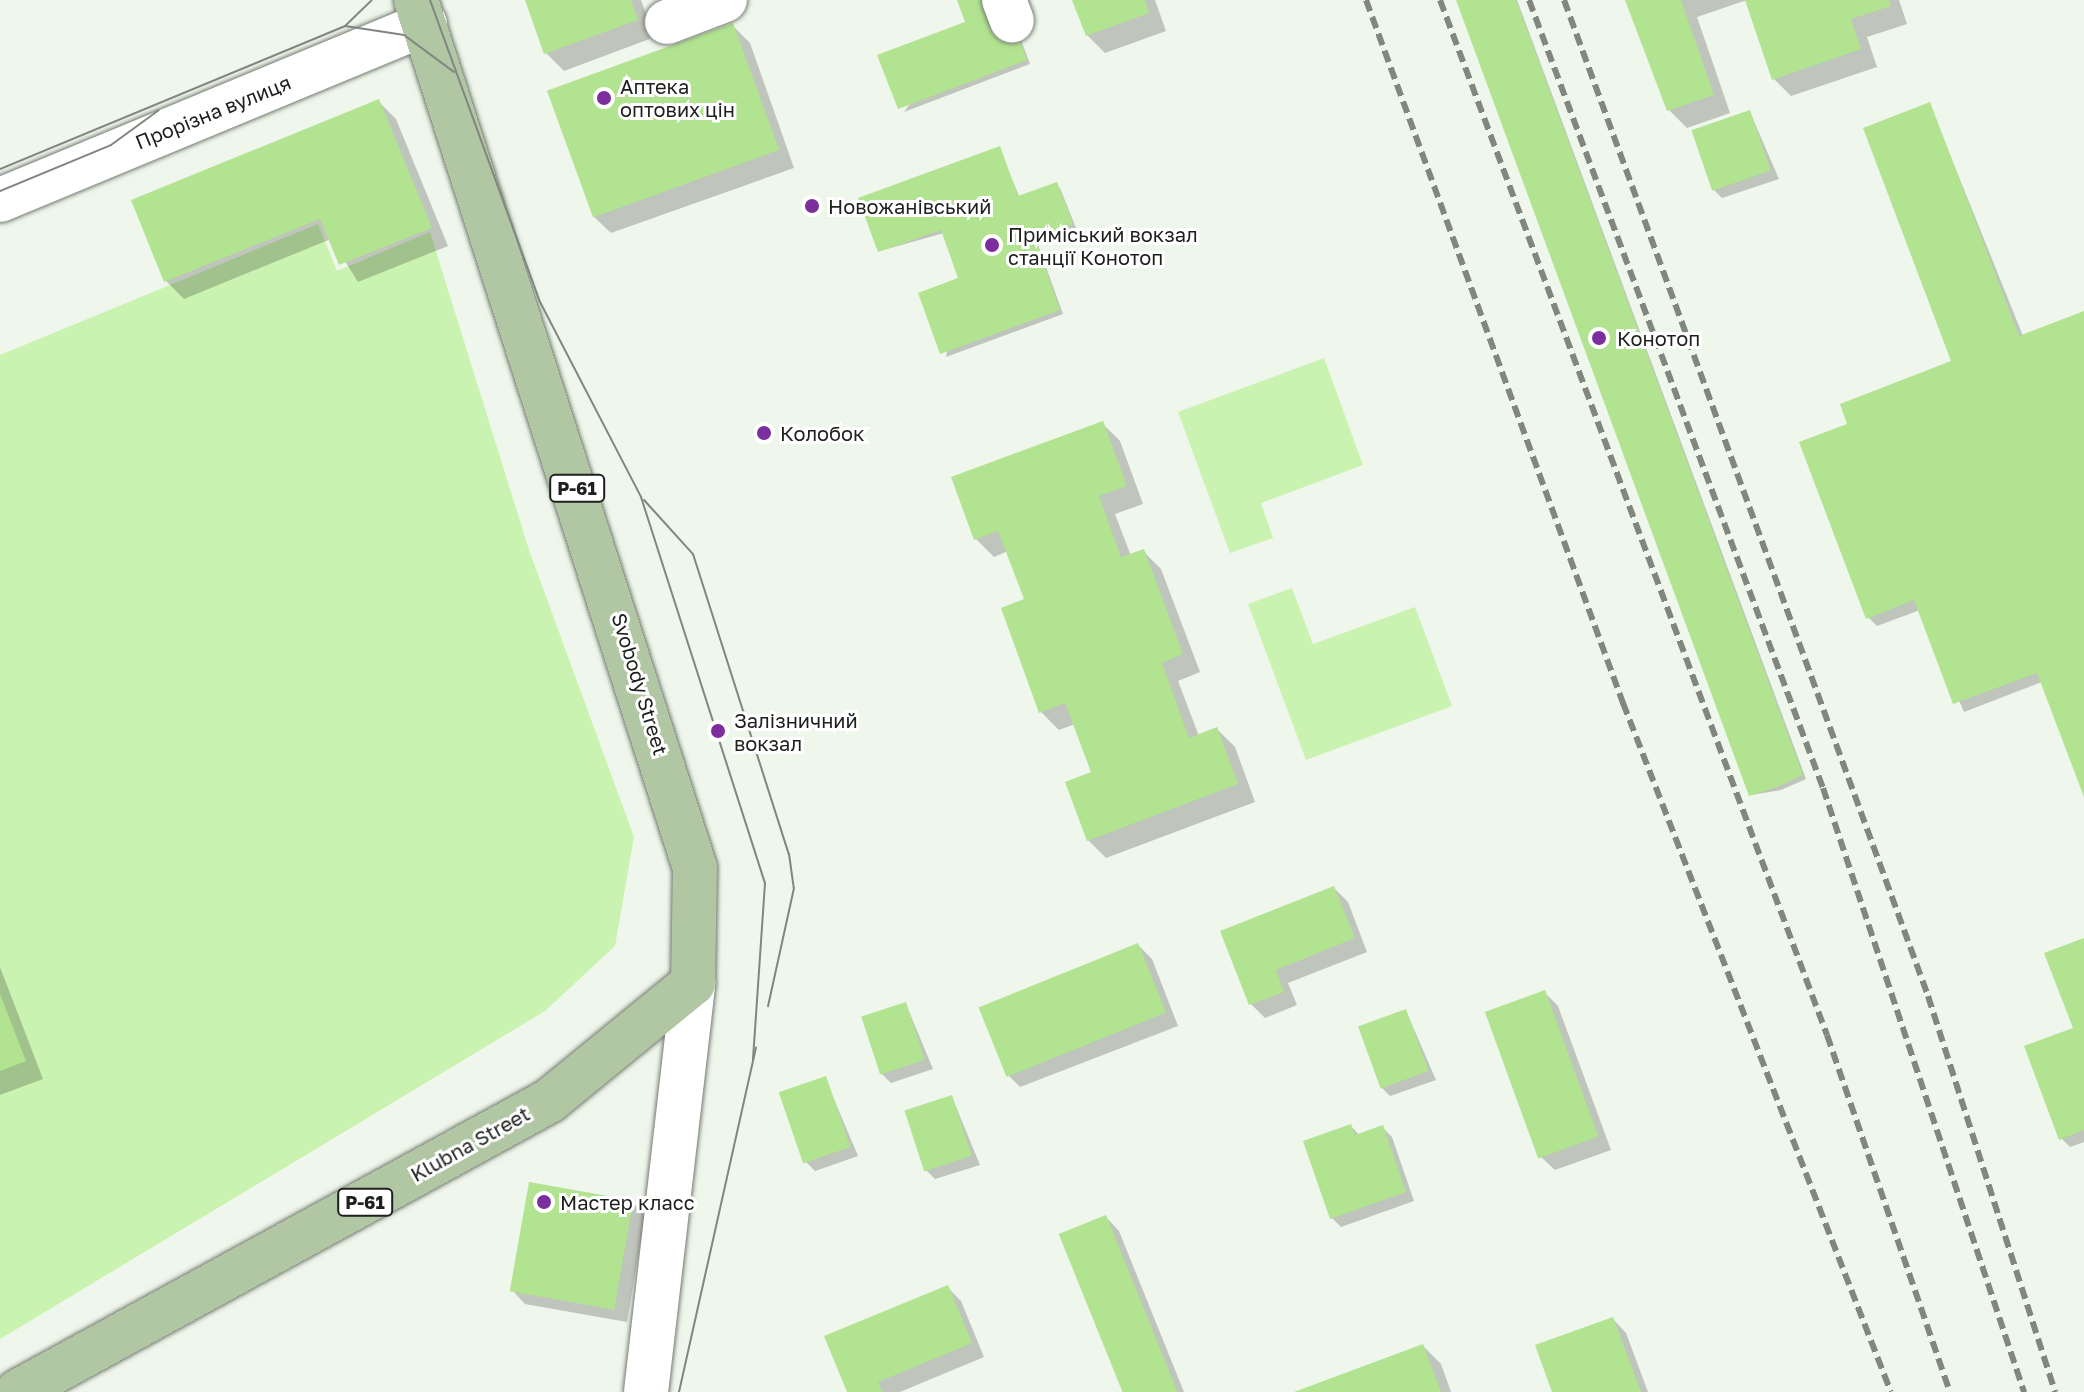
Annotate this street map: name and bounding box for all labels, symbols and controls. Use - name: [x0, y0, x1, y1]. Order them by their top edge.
- street label: Прорізна вулиця: [132, 70, 294, 154]
- place label: Аптека оптових цін: [620, 74, 735, 121]
- marker: Аптека оптових цін: [595, 89, 613, 107]
- place label: Новожанівський: [828, 194, 991, 218]
- marker: Новожанівський: [803, 197, 821, 215]
- place label: Приміський вокзал станції Конотоп: [1008, 222, 1198, 269]
- marker: Приміський вокзал станції Конотоп: [983, 236, 1001, 254]
- place label: Конотоп: [1617, 326, 1700, 350]
- marker: Конотоп: [1588, 327, 1610, 349]
- place label: Колобок: [780, 421, 864, 445]
- marker: Колобок: [755, 424, 773, 442]
- road number: Р-61: [549, 474, 605, 502]
- street label: Svobody Street: [607, 610, 673, 758]
- place label: Залізничний вокзал: [734, 708, 858, 755]
- marker: Залізничний вокзал: [709, 722, 727, 740]
- street label: Klubna Street: [406, 1101, 534, 1187]
- road number: Р-61: [337, 1188, 393, 1216]
- place label: Мастер класс: [560, 1190, 695, 1214]
- marker: Мастер класс: [535, 1193, 553, 1211]

